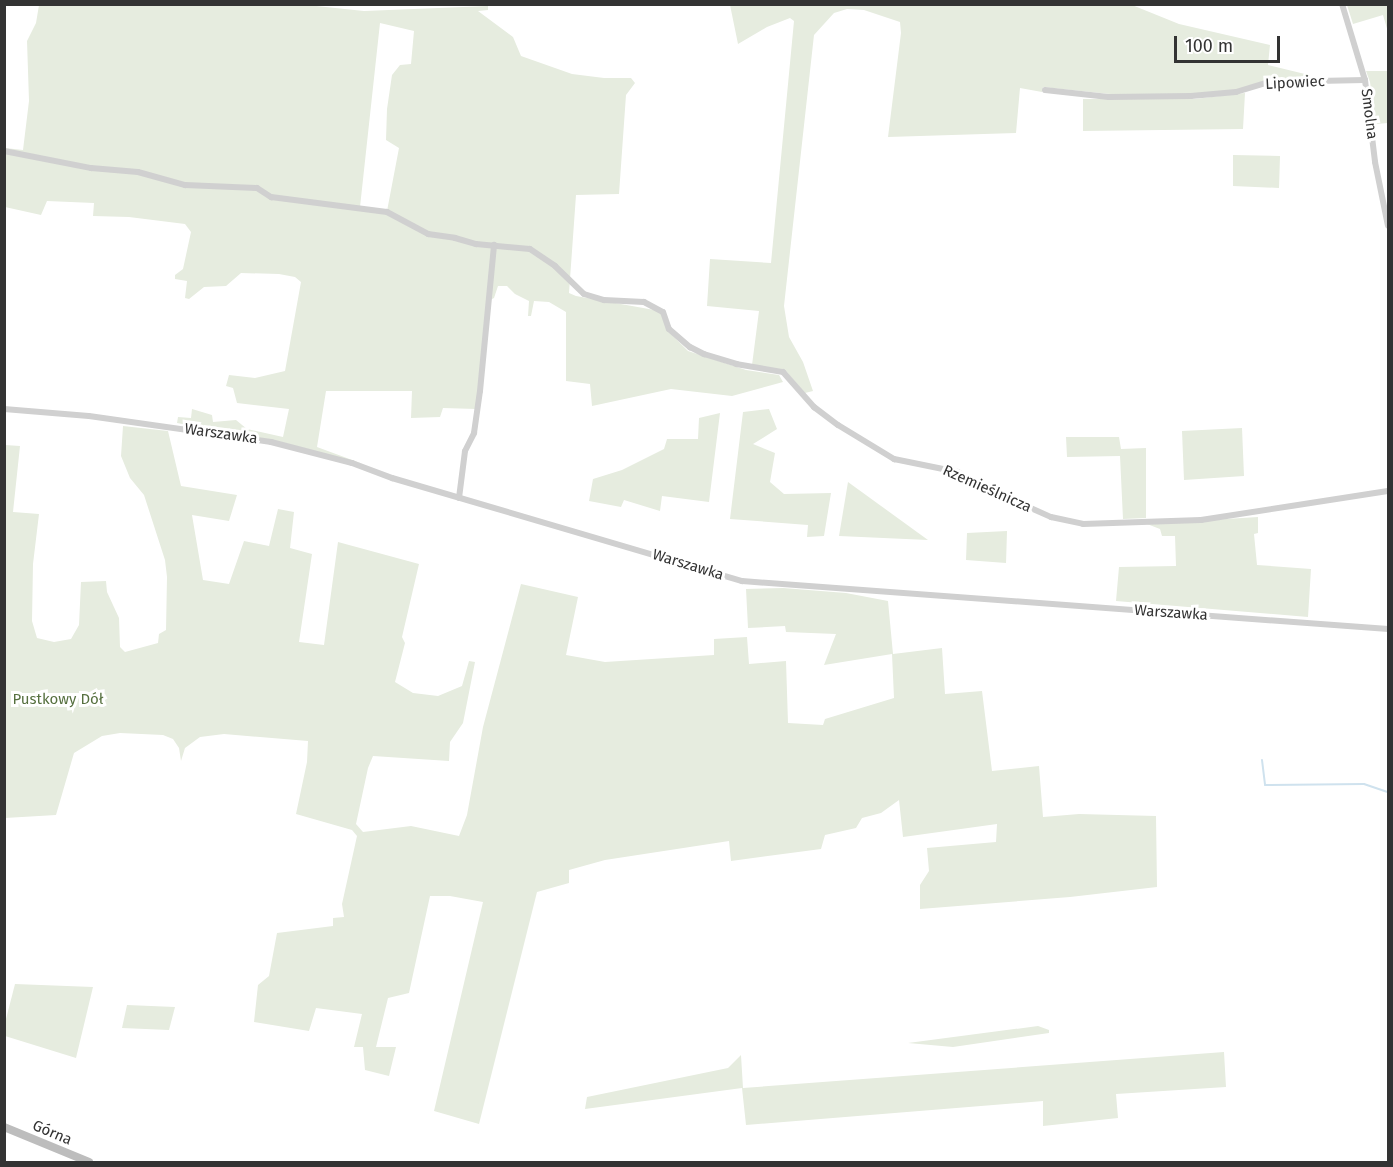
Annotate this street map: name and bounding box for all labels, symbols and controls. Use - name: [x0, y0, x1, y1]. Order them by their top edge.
- scale bar: [1177, 24, 1284, 62]
- text: 100 m: [1185, 35, 1233, 57]
- street label: Lipowiec: [1265, 72, 1325, 94]
- street label: Smolna: [1357, 88, 1381, 140]
- street label: Warszawka: [183, 420, 259, 448]
- street label: Rzemieślnicza: [940, 461, 1034, 517]
- street label: Warszawka: [650, 546, 726, 584]
- street label: Warszawka: [1134, 601, 1208, 625]
- park label: Pustkowy Dół: [13, 691, 103, 709]
- street label: Górna: [30, 1117, 74, 1149]

